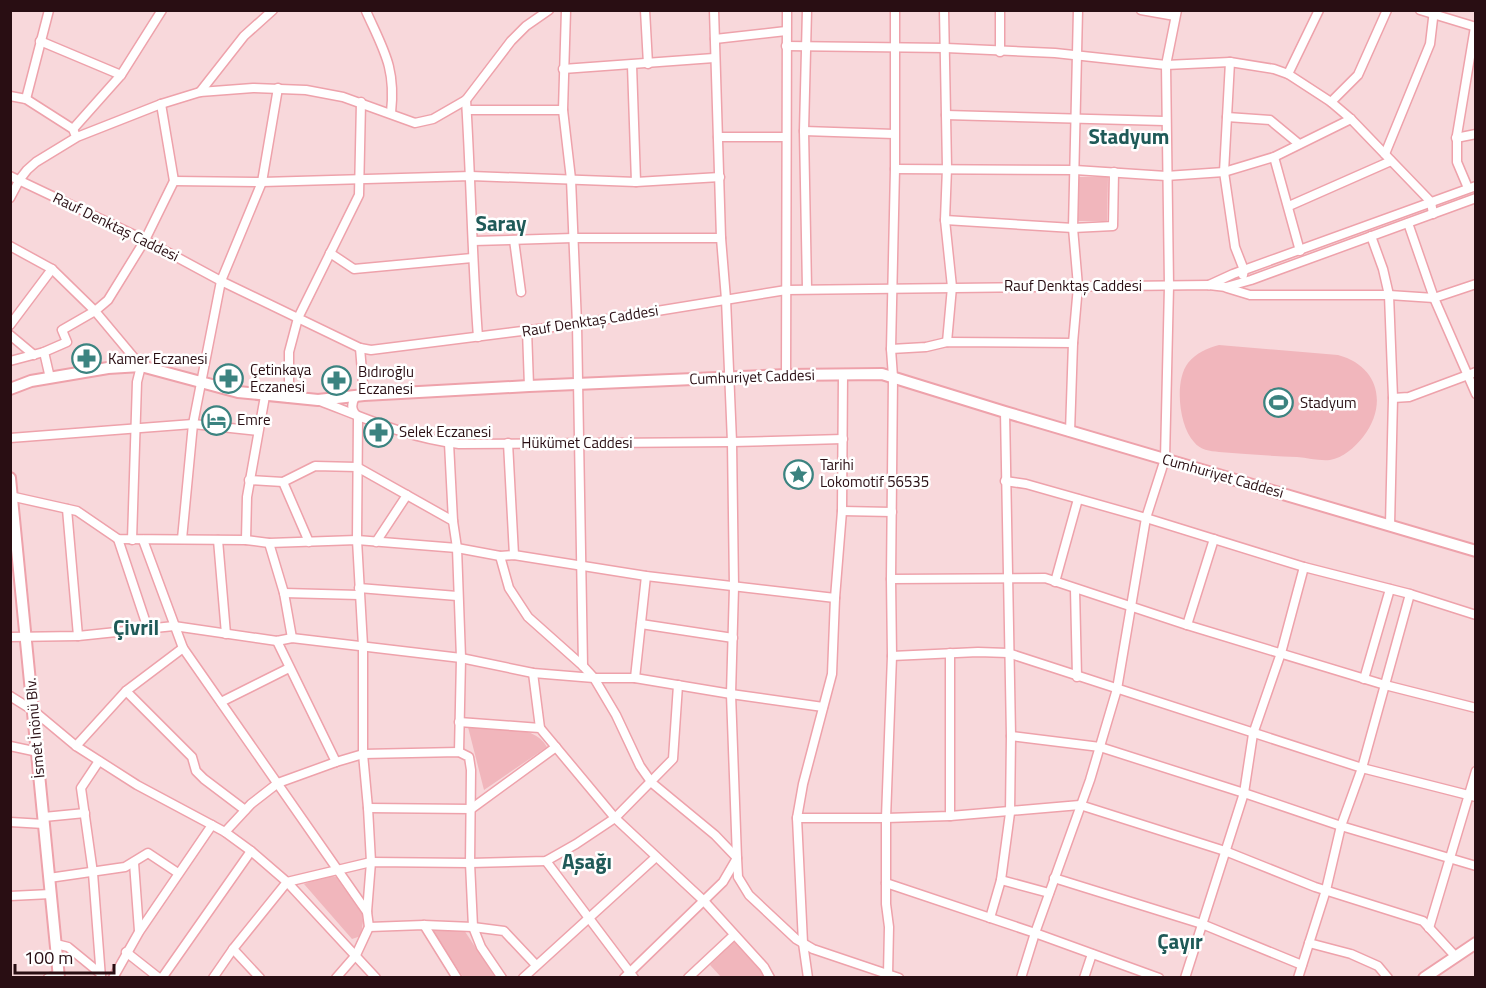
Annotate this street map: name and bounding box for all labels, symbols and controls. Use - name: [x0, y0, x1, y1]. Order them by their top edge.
- district label: Stadyum: [1089, 120, 1169, 152]
- street label: Rauf Denktaş Caddesi: [49, 186, 183, 267]
- district label: Saray: [475, 207, 527, 239]
- street label: Rauf Denktaş Caddesi: [1004, 274, 1142, 297]
- street label: Rauf Denktaş Caddesi: [520, 298, 660, 343]
- pharmacy icon: Kamer Eczanesi: [71, 343, 103, 375]
- place label: Kamer Eczanesi: [108, 347, 208, 370]
- place label: Çetinkaya Eczanesi: [250, 358, 312, 398]
- place label: Bıdıroğlu Eczanesi: [358, 360, 414, 400]
- pharmacy icon: Çetinkaya Eczanesi: [213, 363, 245, 395]
- street label: Cumhuriyet Caddesi: [689, 363, 815, 390]
- pharmacy icon: Bıdıroğlu Eczanesi: [321, 365, 353, 397]
- sports icon: Stadyum: [1263, 387, 1295, 419]
- place label: Stadyum: [1300, 391, 1356, 414]
- hotel icon: Emre: [200, 404, 232, 436]
- place label: Emre: [237, 408, 270, 431]
- pharmacy icon: Selek Eczanesi: [362, 416, 394, 448]
- place label: Selek Eczanesi: [399, 420, 491, 443]
- street label: Hükümet Caddesi: [521, 431, 633, 454]
- street label: Cumhuriyet Caddesi: [1160, 447, 1287, 504]
- place label: Tarihi Lokomotif 56535: [820, 453, 929, 493]
- place icon: Tarihi Lokomotif 56535: [783, 458, 815, 490]
- district label: Çivril: [113, 611, 159, 643]
- street label: İsmet İnönü Blv.: [19, 677, 50, 779]
- district label: Aşağı: [562, 845, 612, 877]
- district label: Çayır: [1157, 925, 1203, 957]
- scale bar: [15, 937, 114, 975]
- text: 100 m: [24, 944, 73, 971]

